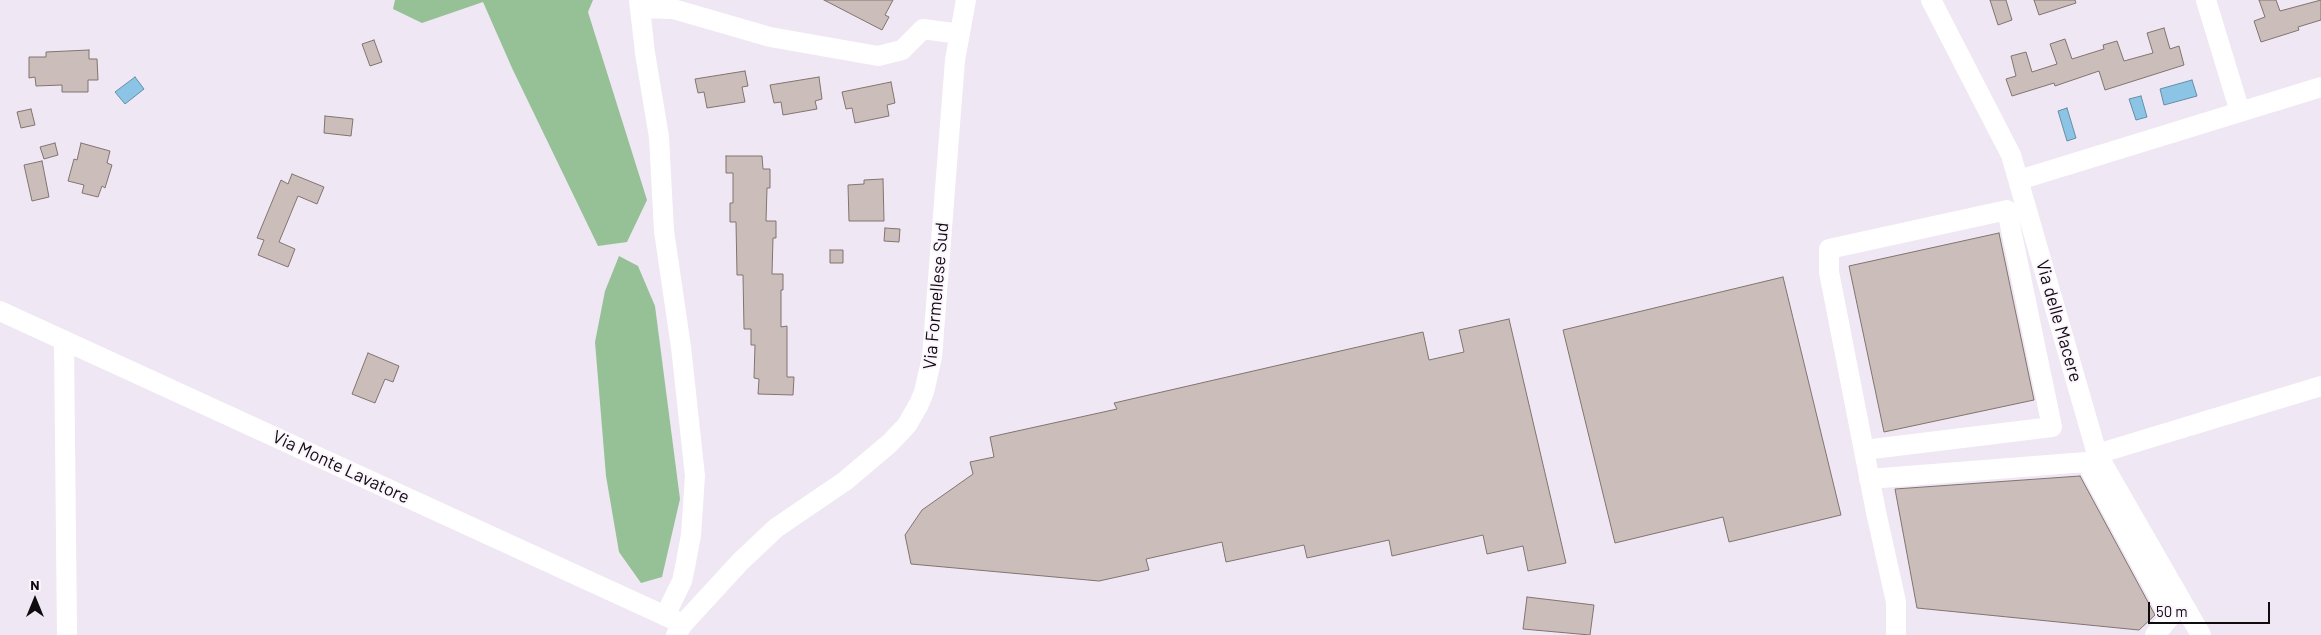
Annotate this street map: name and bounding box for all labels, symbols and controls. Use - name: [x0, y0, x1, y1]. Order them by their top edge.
- street label: Via Formellese Sud: [919, 221, 953, 371]
- street label: Via delle Macere: [2031, 258, 2087, 384]
- street label: Via Monte Lavatore: [269, 426, 413, 508]
- north arrow: [10, 575, 60, 625]
- text: N: [30, 576, 40, 593]
- scale bar: [2151, 592, 2274, 624]
- text: 50 m: [2156, 602, 2188, 620]

